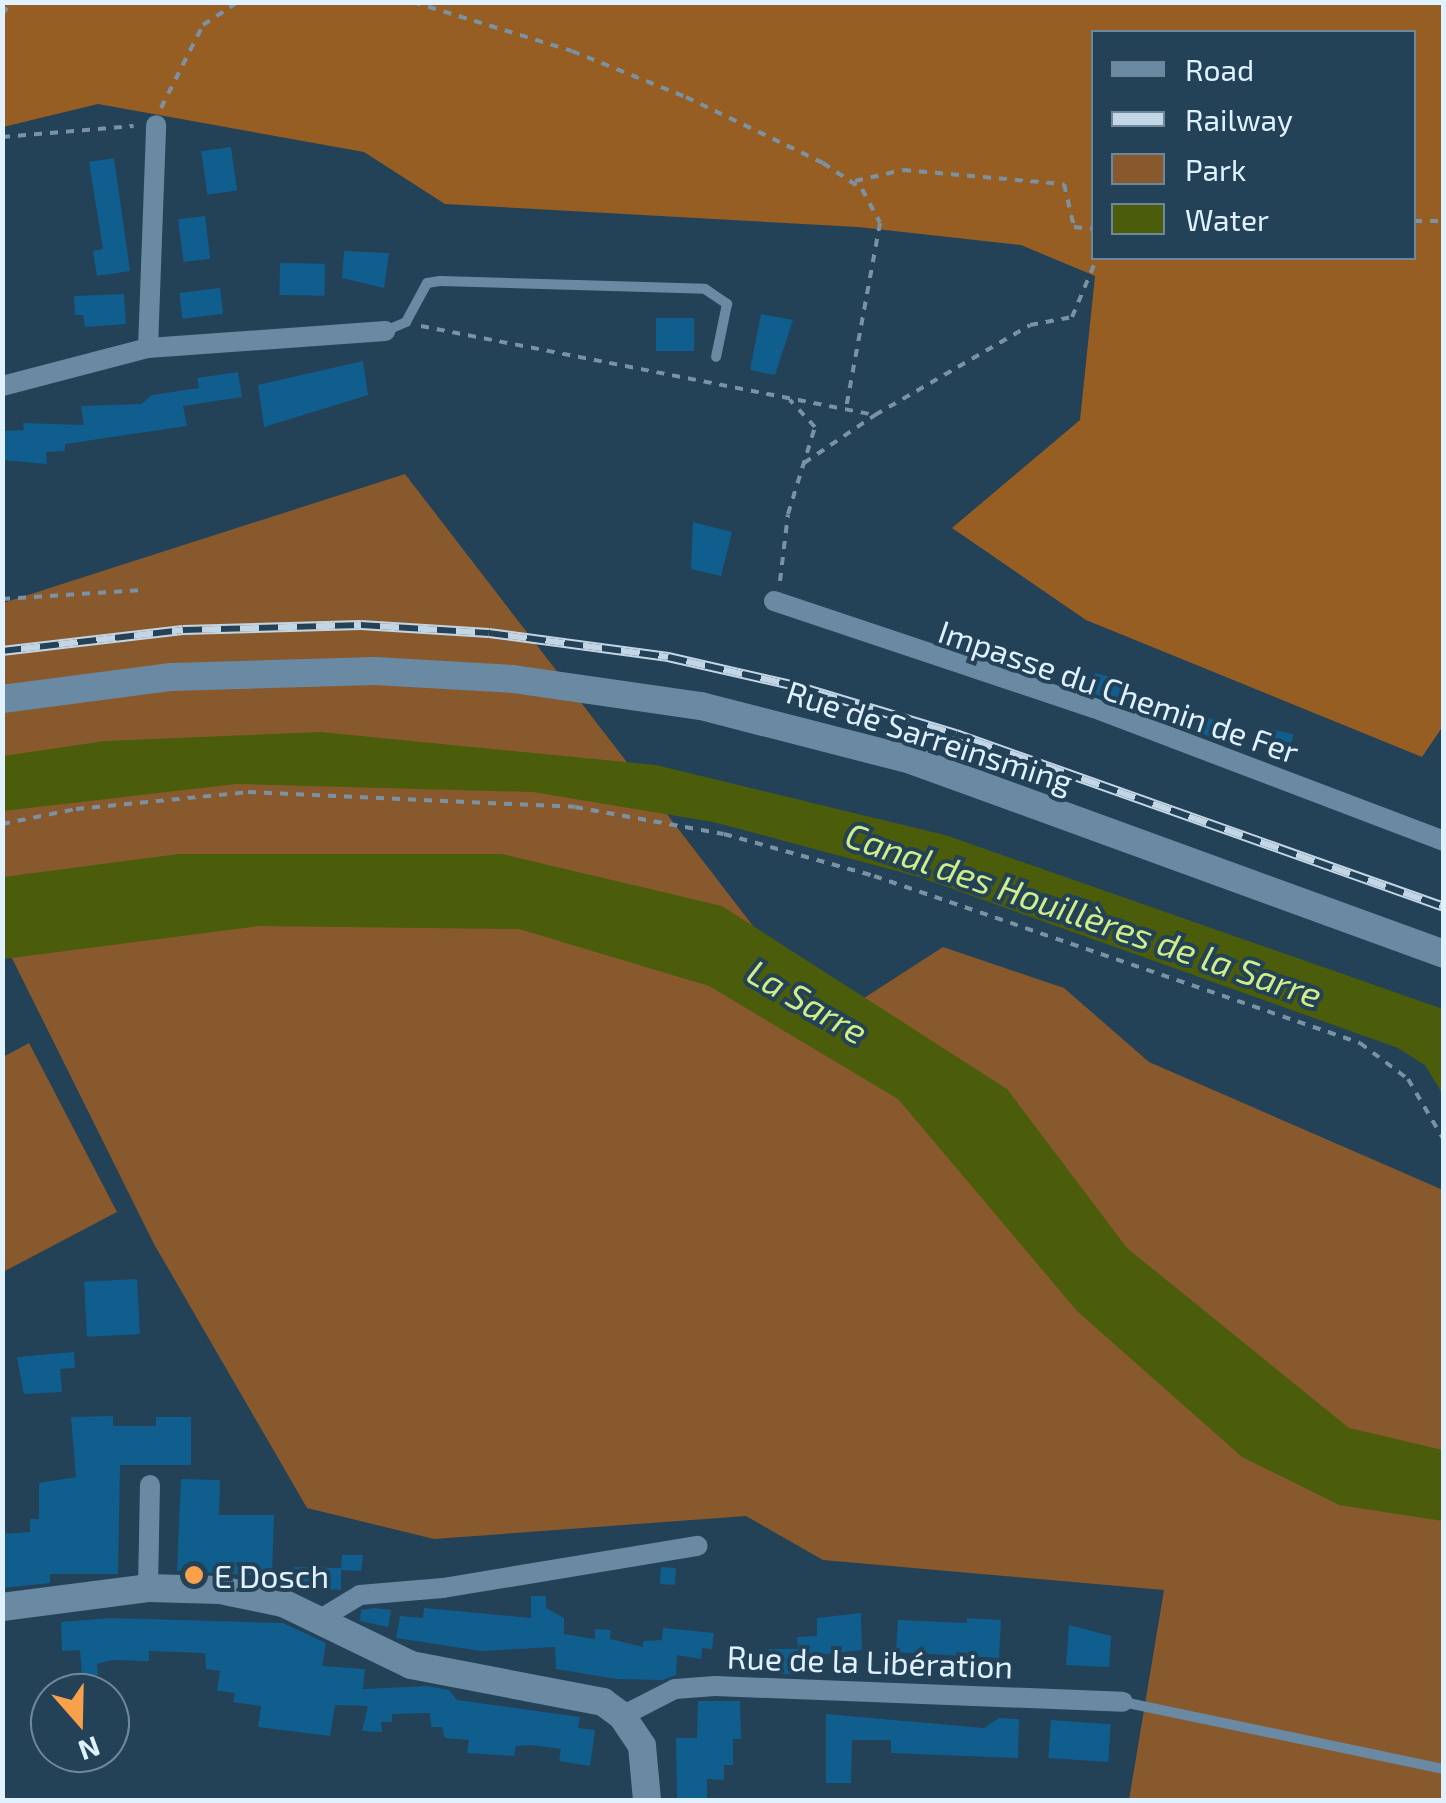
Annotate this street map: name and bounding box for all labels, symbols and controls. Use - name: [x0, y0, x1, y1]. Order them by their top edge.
- legend: [1091, 30, 1416, 260]
- text: Road: [1185, 51, 1254, 87]
- text: Railway: [1185, 101, 1293, 137]
- text: Park: [1185, 151, 1246, 187]
- text: Water: [1185, 201, 1269, 237]
- street label: Impasse du Chemin de Fer: [934, 611, 1304, 771]
- street label: Rue de Sarreinsming: [782, 672, 1078, 800]
- water label: Canal des Houillères de la Sarre: [840, 812, 1328, 1016]
- water label: La Sarre: [741, 950, 875, 1052]
- place label: E Dosch: [214, 1556, 329, 1594]
- marker: E Dosch: [183, 1564, 205, 1586]
- street label: Rue de la Libération: [726, 1637, 1014, 1685]
- north arrow: [30, 1673, 130, 1773]
- text: N: [74, 1730, 105, 1769]

